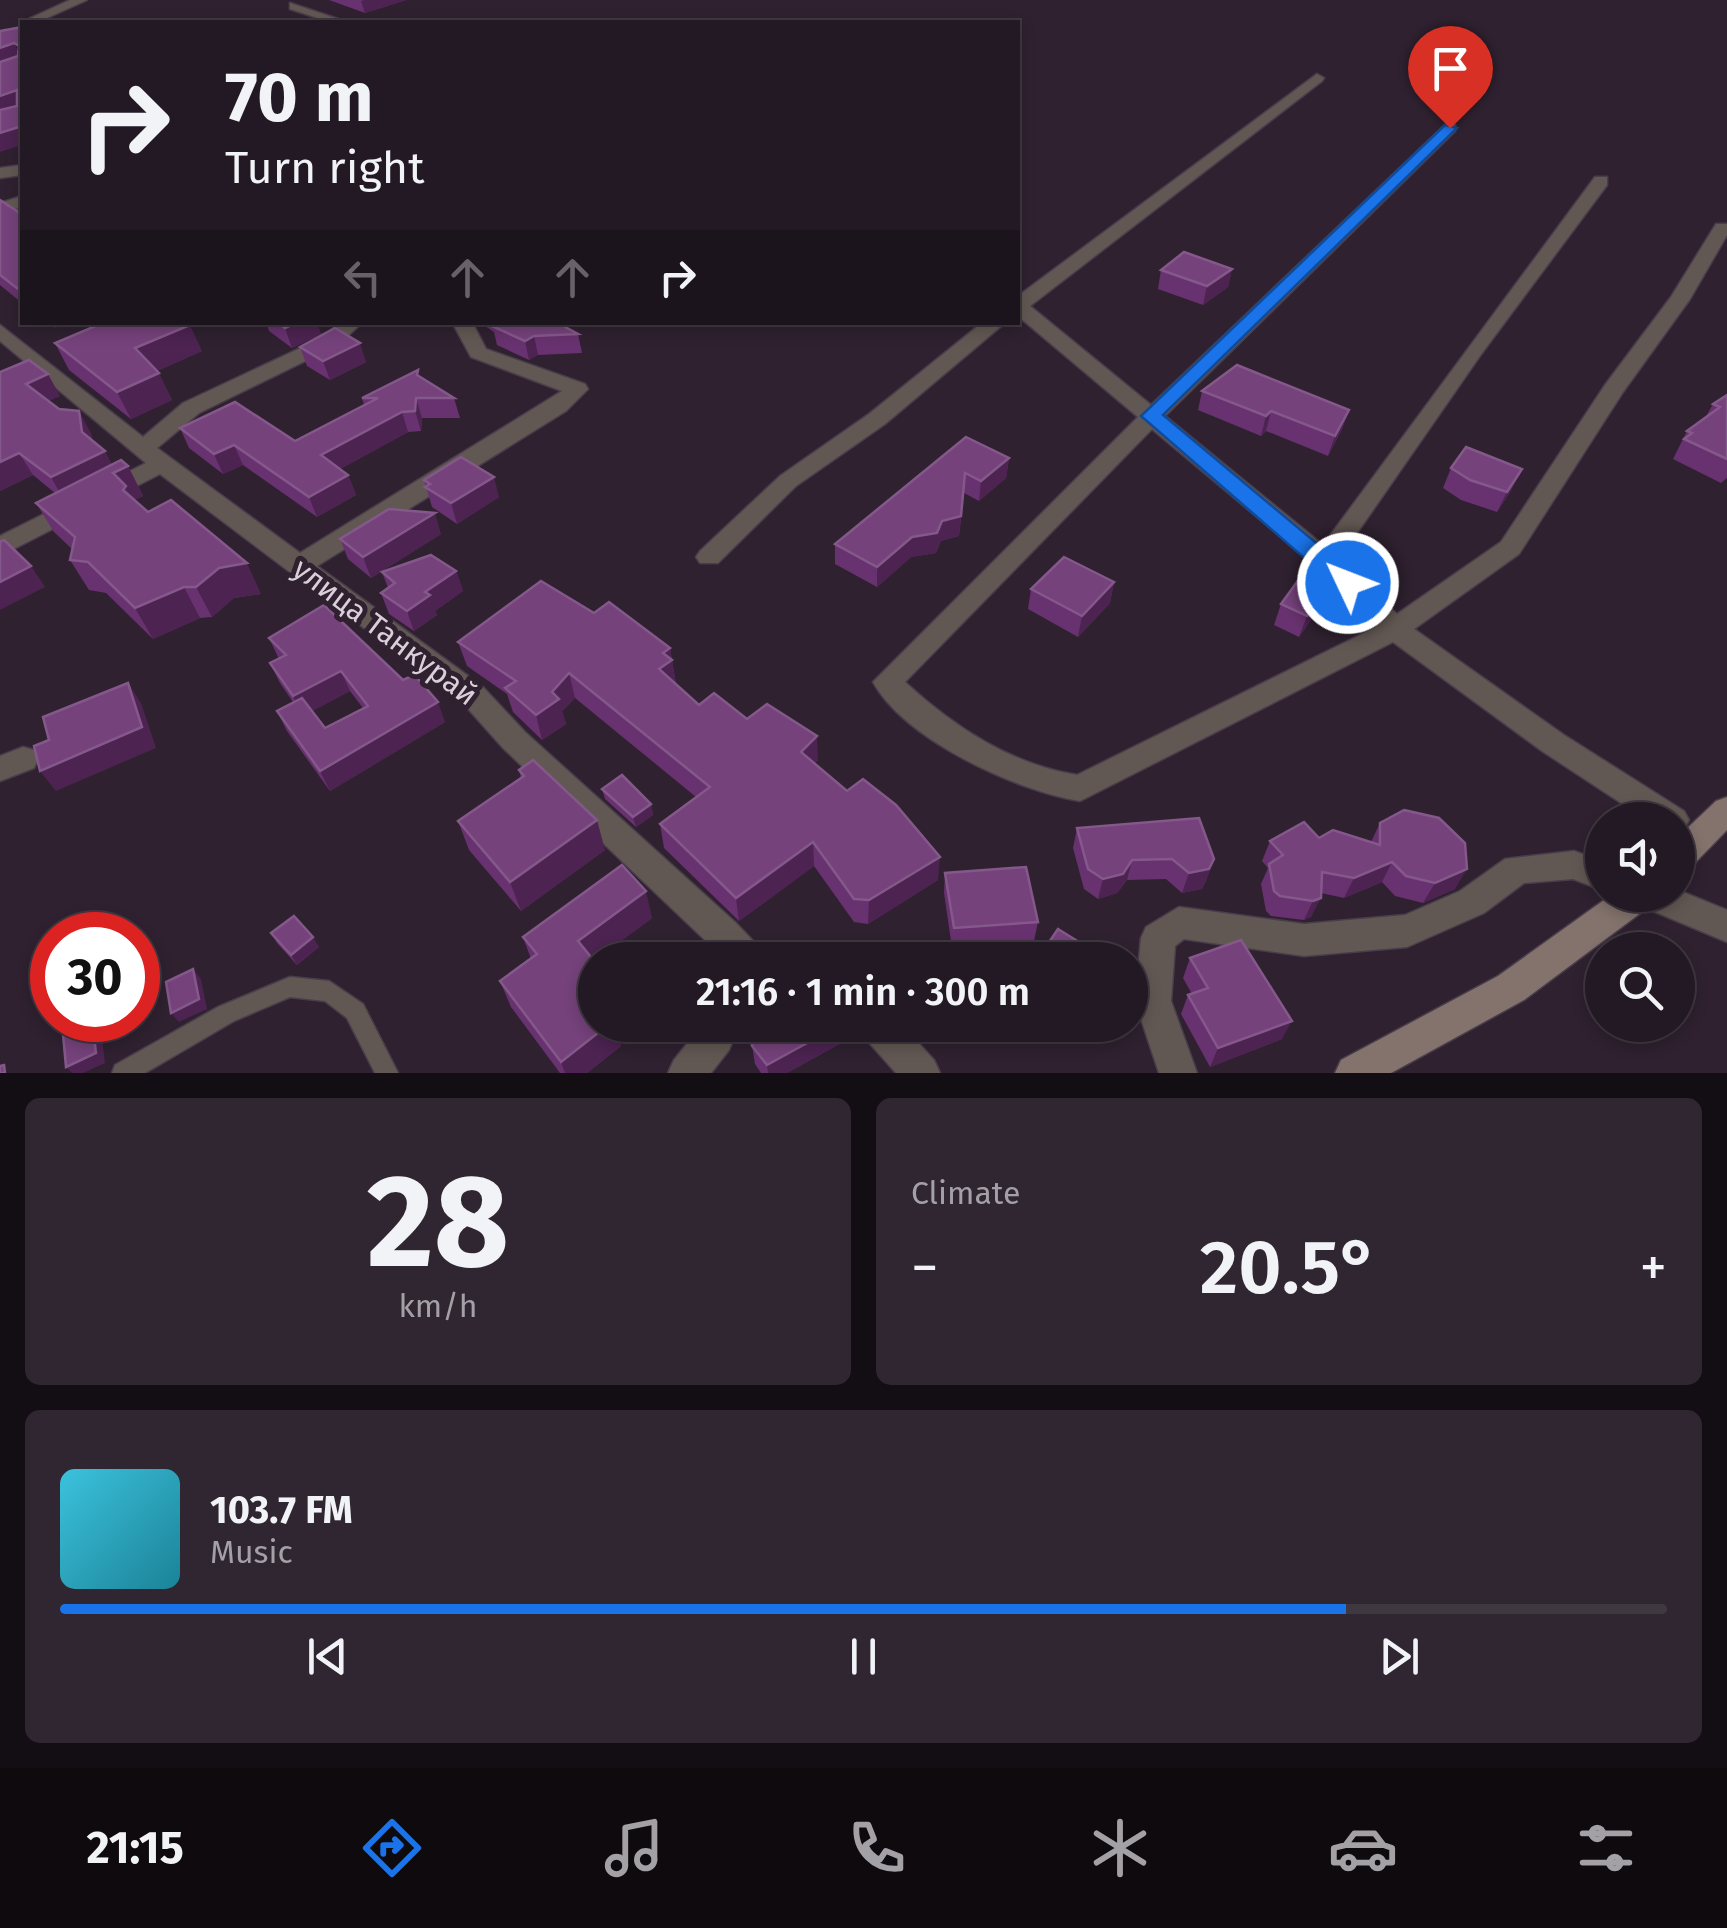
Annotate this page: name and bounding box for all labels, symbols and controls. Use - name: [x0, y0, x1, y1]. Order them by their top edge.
- pin: [1408, 26, 1493, 129]
- icon: arrive: [1423, 41, 1478, 96]
- text: 70 m: [225, 56, 374, 140]
- icon: right: [60, 60, 190, 190]
- text: Turn right: [225, 141, 424, 195]
- icon: left: [335, 250, 390, 305]
- icon: ahead: [440, 250, 495, 305]
- icon: ahead: [545, 250, 600, 305]
- icon: right: [650, 250, 705, 305]
- position arrow: [1296, 531, 1400, 635]
- street label: улица Танкурай: [286, 551, 484, 713]
- map controls: [1585, 802, 1695, 1042]
- button: sound: [1585, 802, 1695, 912]
- speed limit sign: 30: [30, 912, 160, 1042]
- button: search: [1585, 932, 1695, 1042]
- text: 21:16 · 1 min · 300 m: [696, 969, 1030, 1015]
- text: 28: [367, 1144, 509, 1300]
- text: Climate: [911, 1174, 1020, 1212]
- text: 20.5°: [1200, 1223, 1378, 1313]
- text: −: [911, 1235, 939, 1301]
- text: +: [1640, 1235, 1667, 1301]
- text: km/h: [398, 1287, 478, 1325]
- text: 103.7 FM: [210, 1487, 353, 1533]
- text: Music: [210, 1533, 293, 1571]
- icon: previous: [300, 1629, 355, 1684]
- icon: pause: [836, 1629, 891, 1684]
- icon: next: [1372, 1629, 1427, 1684]
- icon: directions: [357, 1813, 427, 1883]
- icon: music: [599, 1813, 669, 1883]
- icon: phone: [842, 1813, 912, 1883]
- icon: climate: [1085, 1813, 1155, 1883]
- icon: car: [1328, 1813, 1398, 1883]
- icon: filters: [1571, 1813, 1641, 1883]
- text: 21:15: [86, 1821, 184, 1875]

